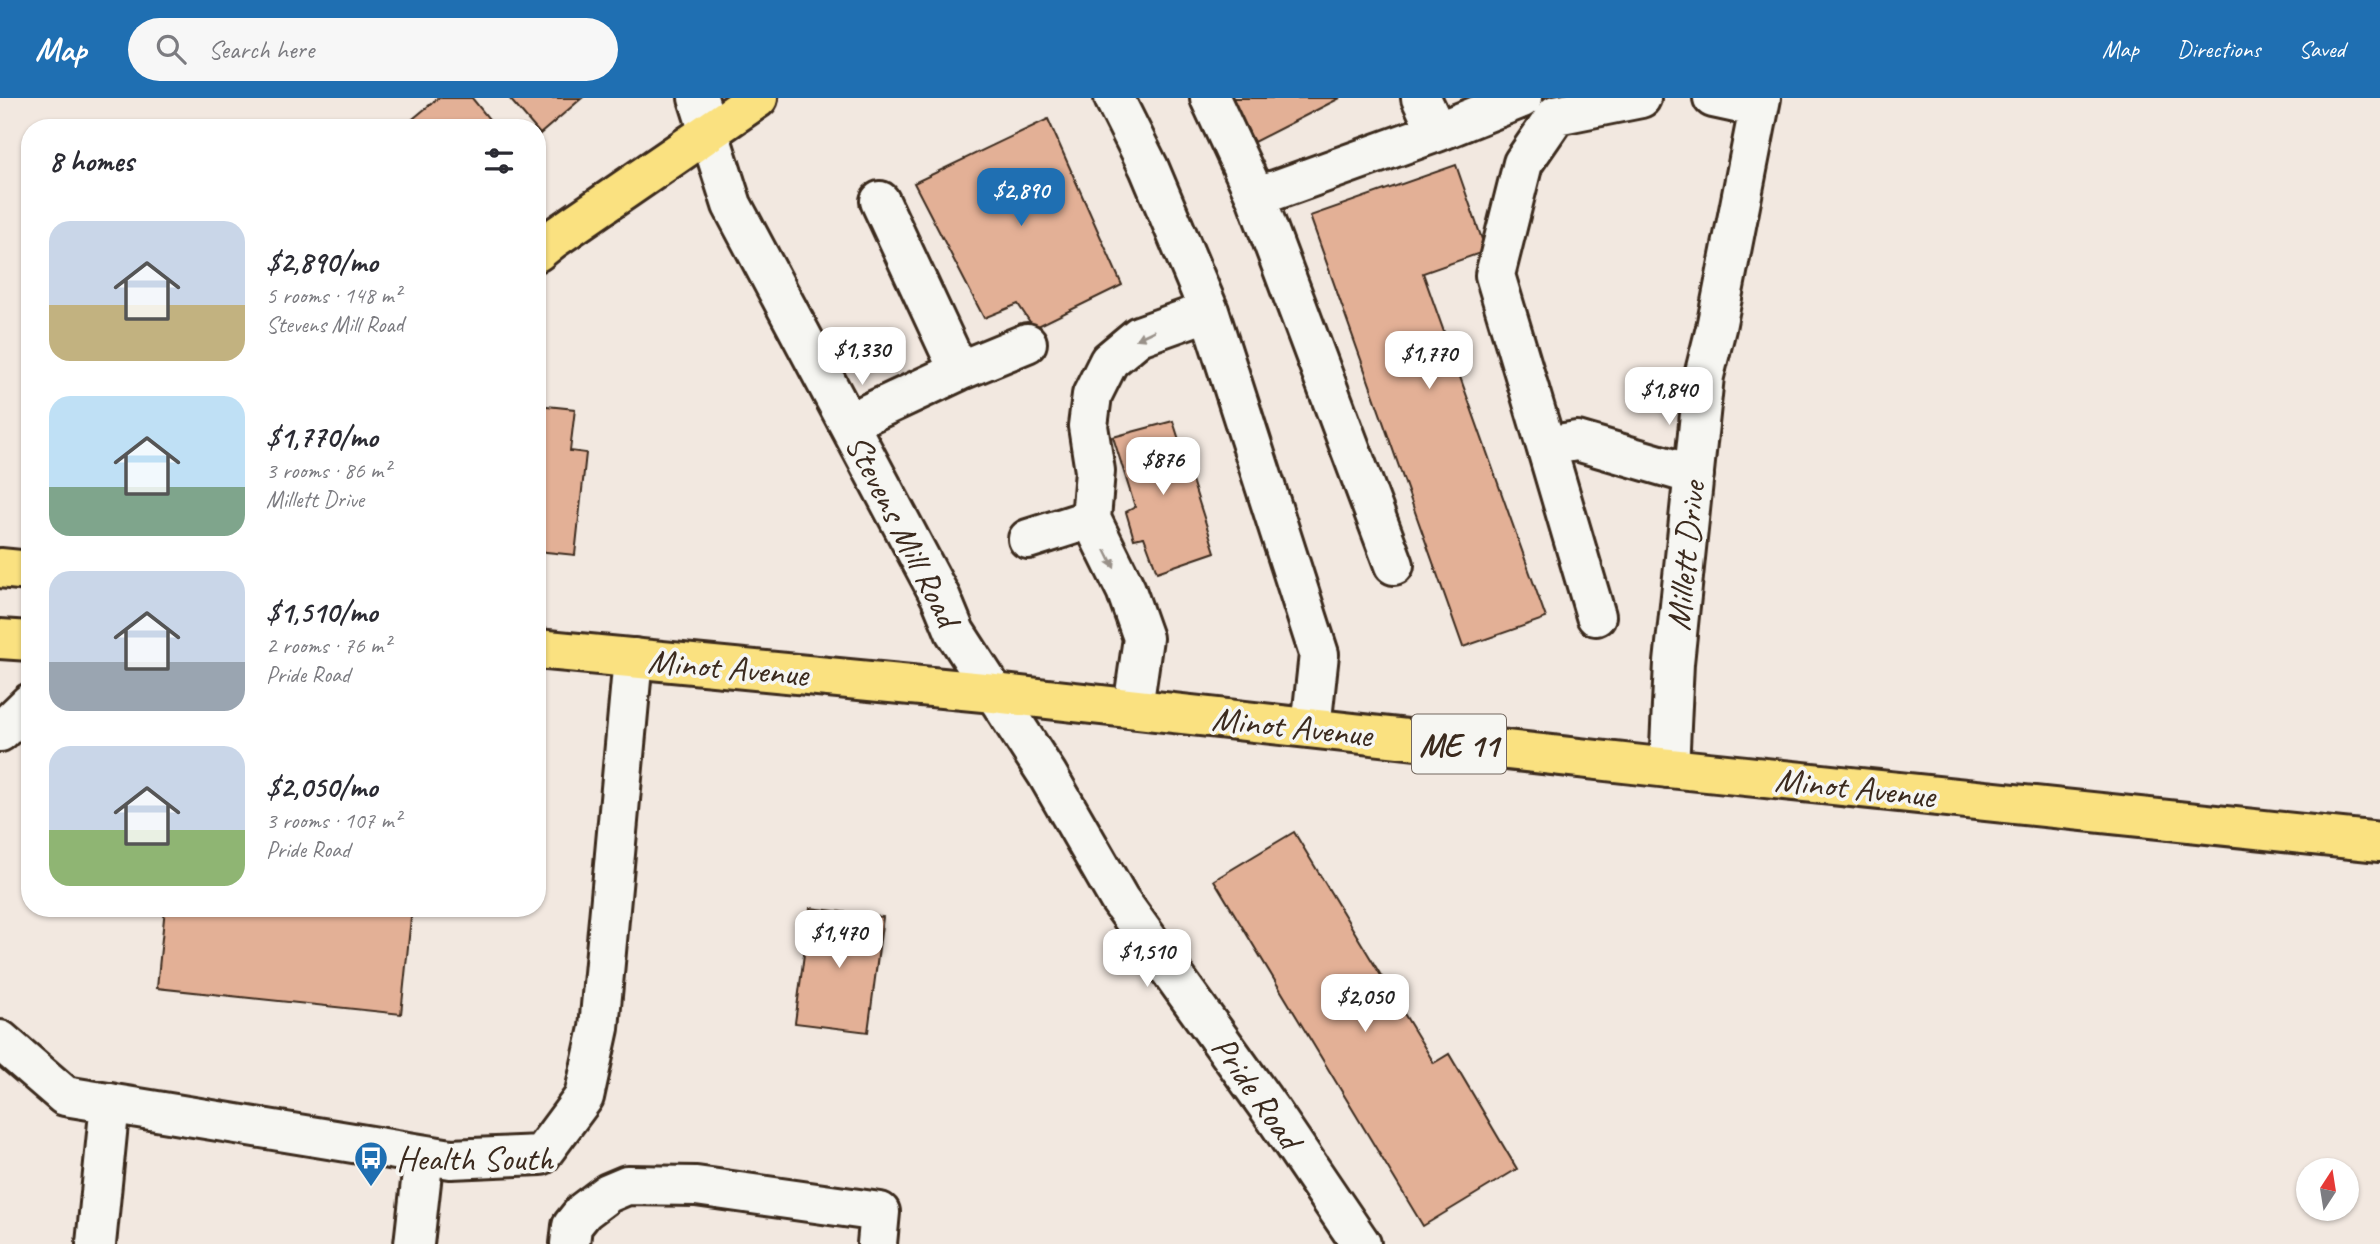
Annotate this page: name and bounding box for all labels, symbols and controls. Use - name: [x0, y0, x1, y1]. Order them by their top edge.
- search box: [128, 18, 618, 81]
- text: Map: [35, 28, 86, 70]
- icon: search: [152, 30, 190, 68]
- text: Search here: [208, 33, 314, 66]
- text: Map: [2102, 34, 2139, 64]
- text: Directions: [2177, 34, 2260, 64]
- text: Saved: [2298, 34, 2345, 64]
- text: 8 homes: [49, 142, 134, 180]
- icon: filters: [480, 142, 518, 180]
- pin: $2,890: [964, 169, 1078, 228]
- text: $2,890: [993, 176, 1049, 205]
- text: $2,890/mo: [266, 243, 378, 281]
- icon: home: [105, 249, 189, 333]
- text: 5 rooms · 148 m²: [266, 281, 401, 310]
- text: Stevens Mill Road: [266, 310, 404, 339]
- pin: $1,330: [805, 328, 919, 387]
- one-way arrow: [1135, 329, 1155, 341]
- pin: $1,770: [1372, 331, 1486, 391]
- text: $1,330: [834, 335, 890, 364]
- text: $1,770: [1401, 339, 1457, 368]
- pin: $1,840: [1612, 368, 1726, 427]
- text: $1,840: [1641, 375, 1697, 404]
- text: $1,770/mo: [266, 418, 378, 456]
- icon: home: [105, 424, 189, 508]
- street label: Stevens Mill Road: [835, 427, 973, 638]
- pin: $876: [1122, 438, 1204, 497]
- text: $876: [1142, 445, 1184, 474]
- text: 3 rooms · 86 m²: [266, 456, 390, 485]
- street label: Millett Drive: [1655, 477, 1716, 633]
- text: Millett Drive: [266, 485, 364, 514]
- one-way arrow: [1105, 549, 1116, 569]
- text: $1,510/mo: [266, 593, 377, 631]
- icon: home: [105, 599, 189, 683]
- text: 2 rooms · 76 m²: [266, 631, 390, 660]
- street label: Minot Avenue: [646, 638, 812, 697]
- text: Pride Road: [266, 660, 350, 689]
- street label: Minot Avenue: [1210, 696, 1377, 758]
- road number: ME 11: [1412, 715, 1506, 774]
- street label: Minot Avenue: [1773, 757, 1940, 819]
- text: $2,050/mo: [266, 768, 377, 806]
- icon: home: [105, 774, 189, 858]
- text: 3 rooms · 107 m²: [266, 806, 401, 835]
- text: Pride Road: [266, 835, 350, 864]
- pin: $1,470: [782, 910, 896, 970]
- text: $1,470: [811, 918, 867, 947]
- pin: $1,510: [1090, 930, 1204, 989]
- text: $1,510: [1119, 937, 1175, 966]
- pin: $2,050: [1308, 974, 1422, 1034]
- text: $2,050: [1337, 982, 1393, 1011]
- street label: Pride Road: [1201, 1027, 1315, 1162]
- place label: Health South: [396, 1136, 555, 1181]
- bus stop icon: Health South: [352, 1139, 390, 1188]
- north arrow: [2296, 1158, 2359, 1222]
- map controls: [2296, 1158, 2359, 1221]

